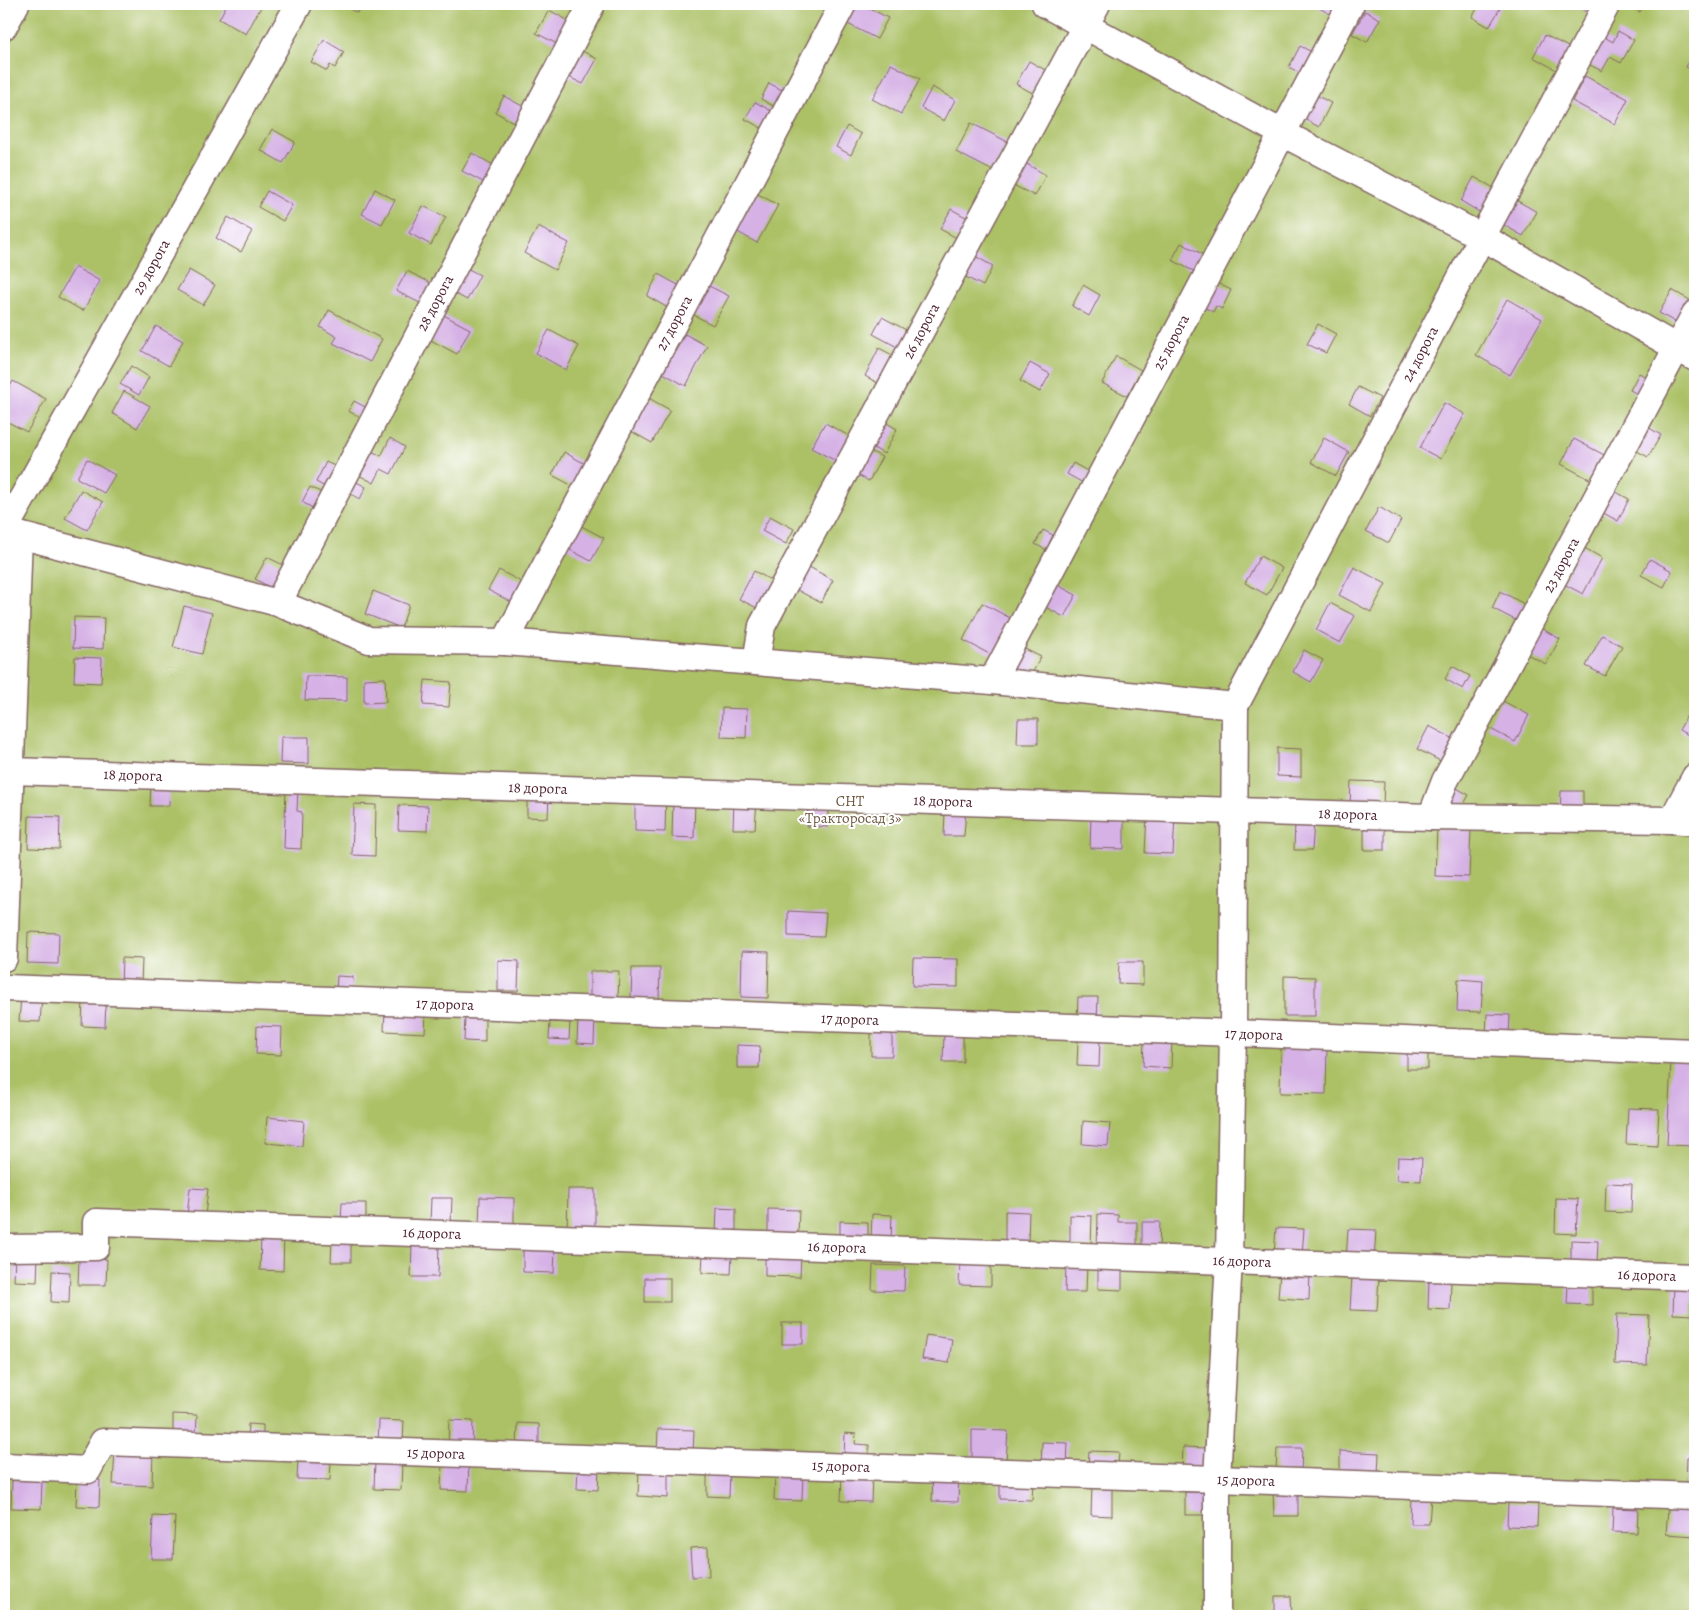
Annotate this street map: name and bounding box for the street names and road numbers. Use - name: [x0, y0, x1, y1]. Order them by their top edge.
- street label: 29 дорога: [128, 236, 174, 298]
- street label: 28 дорога: [412, 271, 458, 335]
- street label: 27 дорога: [651, 292, 697, 354]
- street label: 26 дорога: [898, 299, 944, 362]
- street label: 25 дорога: [1148, 311, 1194, 373]
- street label: 24 дорога: [1397, 323, 1443, 385]
- street label: 23 дорога: [1538, 534, 1584, 596]
- street label: 18 дорога: [103, 764, 163, 786]
- street label: 18 дорога: [508, 777, 568, 799]
- street label: 18 дорога: [913, 790, 973, 812]
- street label: 18 дорога: [1318, 803, 1378, 825]
- street label: 17 дорога: [416, 993, 474, 1015]
- street label: 17 дорога: [821, 1008, 879, 1030]
- street label: 17 дорога: [1225, 1023, 1283, 1045]
- street label: 16 дорога: [402, 1222, 462, 1244]
- street label: 16 дорога: [807, 1236, 867, 1258]
- street label: 16 дорога: [1212, 1250, 1272, 1272]
- street label: 16 дорога: [1617, 1264, 1677, 1286]
- street label: 15 дорога: [407, 1442, 465, 1464]
- street label: 15 дорога: [812, 1455, 870, 1477]
- street label: 15 дорога: [1217, 1469, 1275, 1491]

